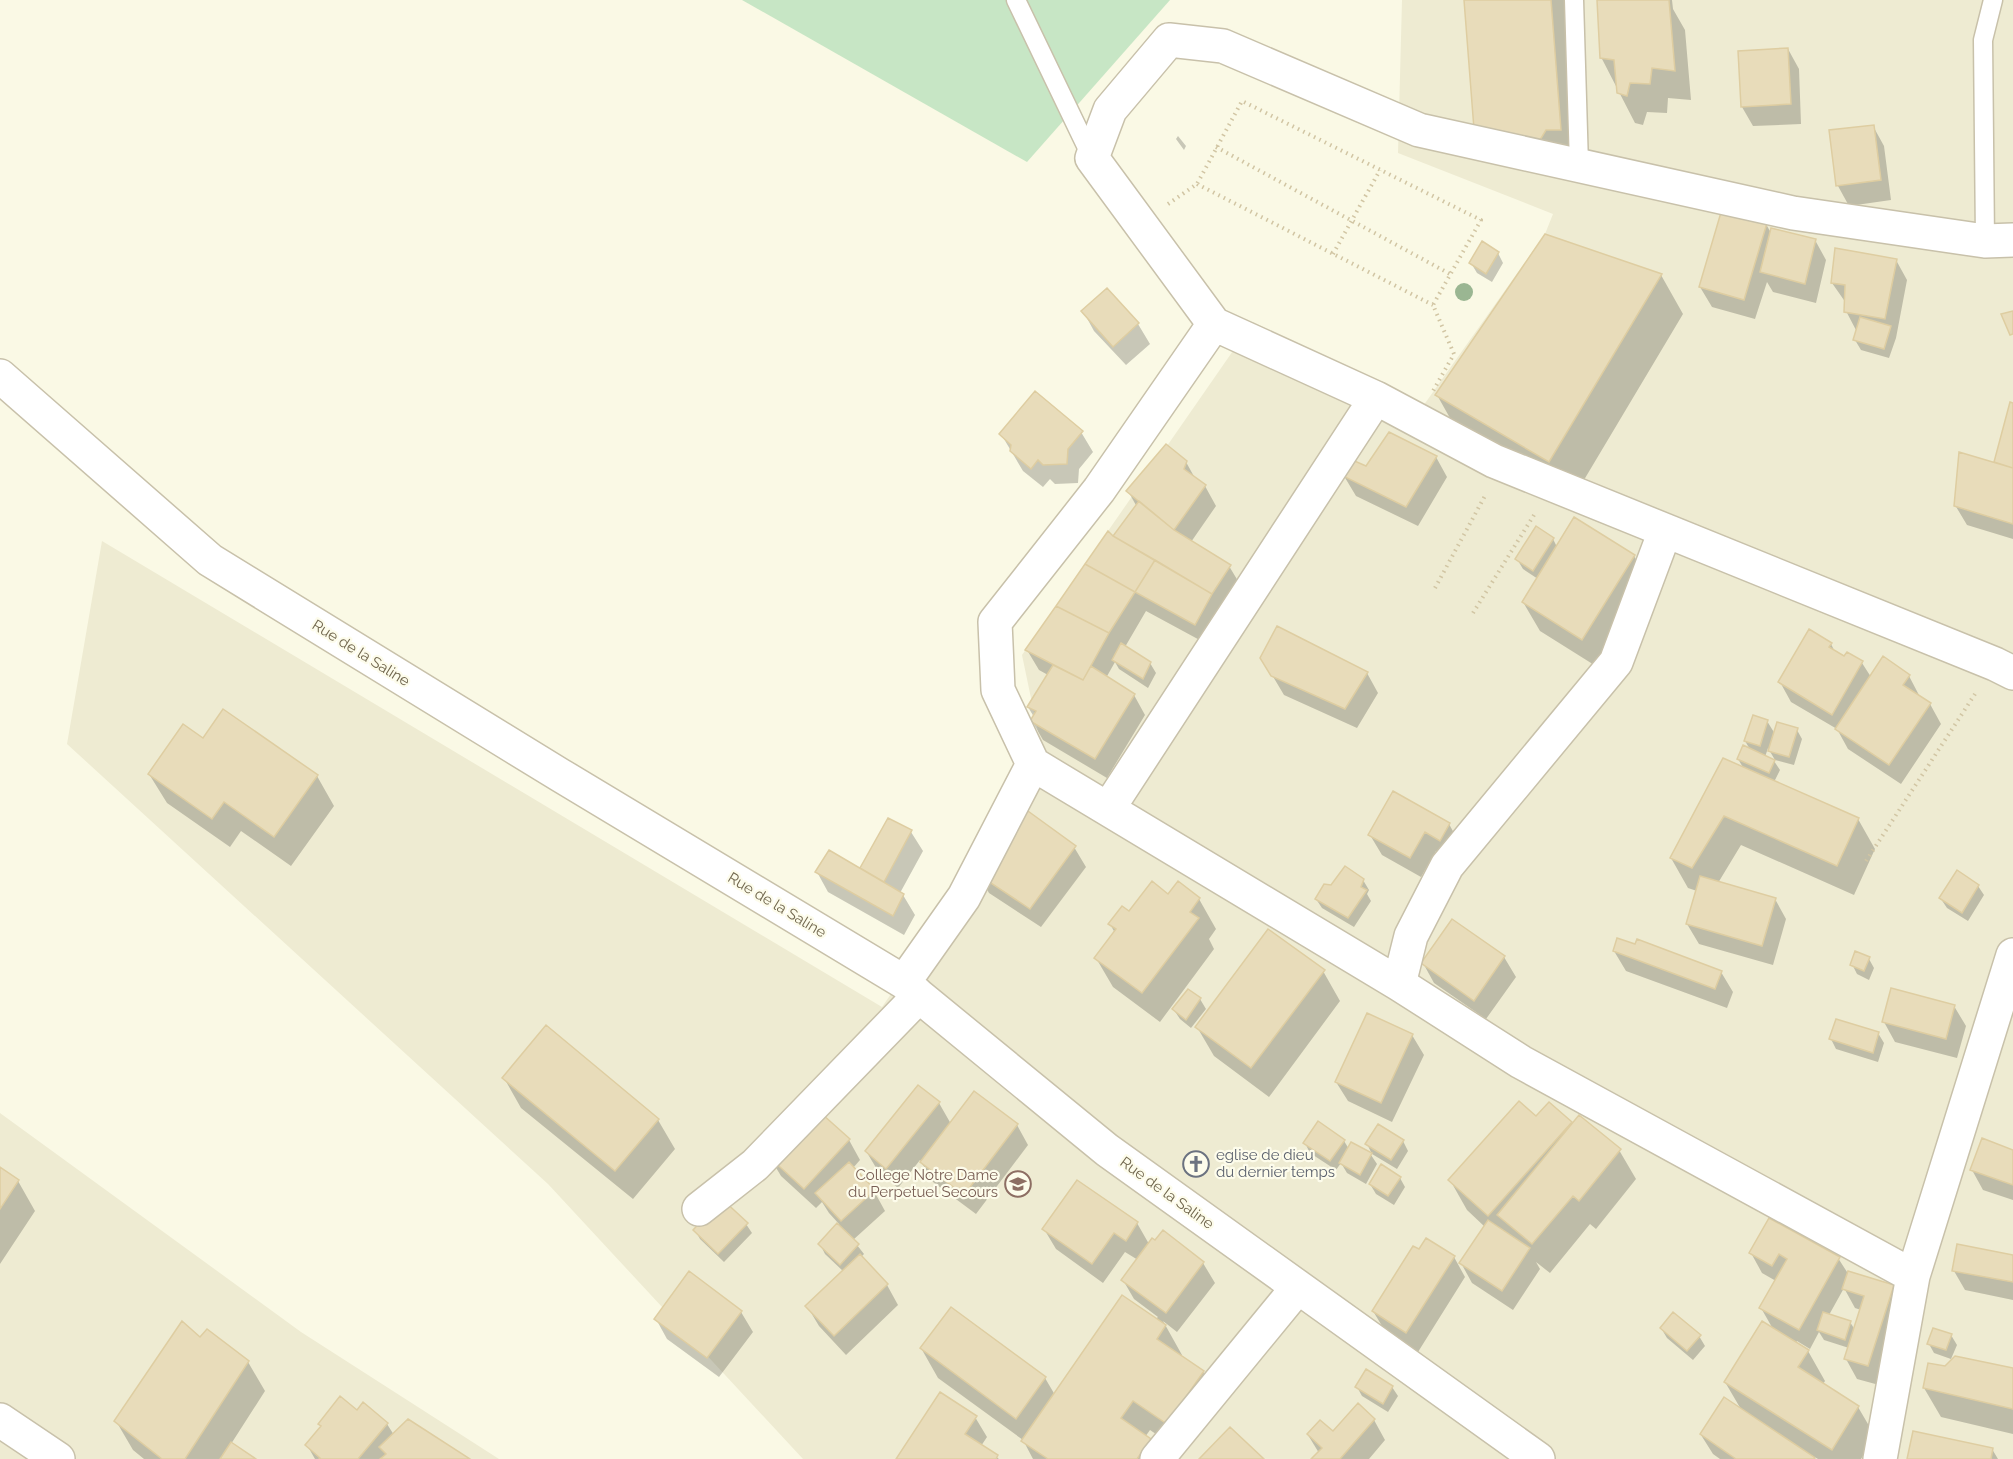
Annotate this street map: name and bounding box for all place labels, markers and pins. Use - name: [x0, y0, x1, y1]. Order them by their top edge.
- place label: eglise de dieu du dernier temps: [1216, 1146, 1335, 1181]
- church icon: eglise de dieu du dernier temps: [1181, 1149, 1211, 1179]
- place label: College Notre Dame du Perpetuel Secours: [848, 1166, 998, 1201]
- school or university icon: College Notre Dame du Perpetuel Secours: [1003, 1169, 1033, 1199]

